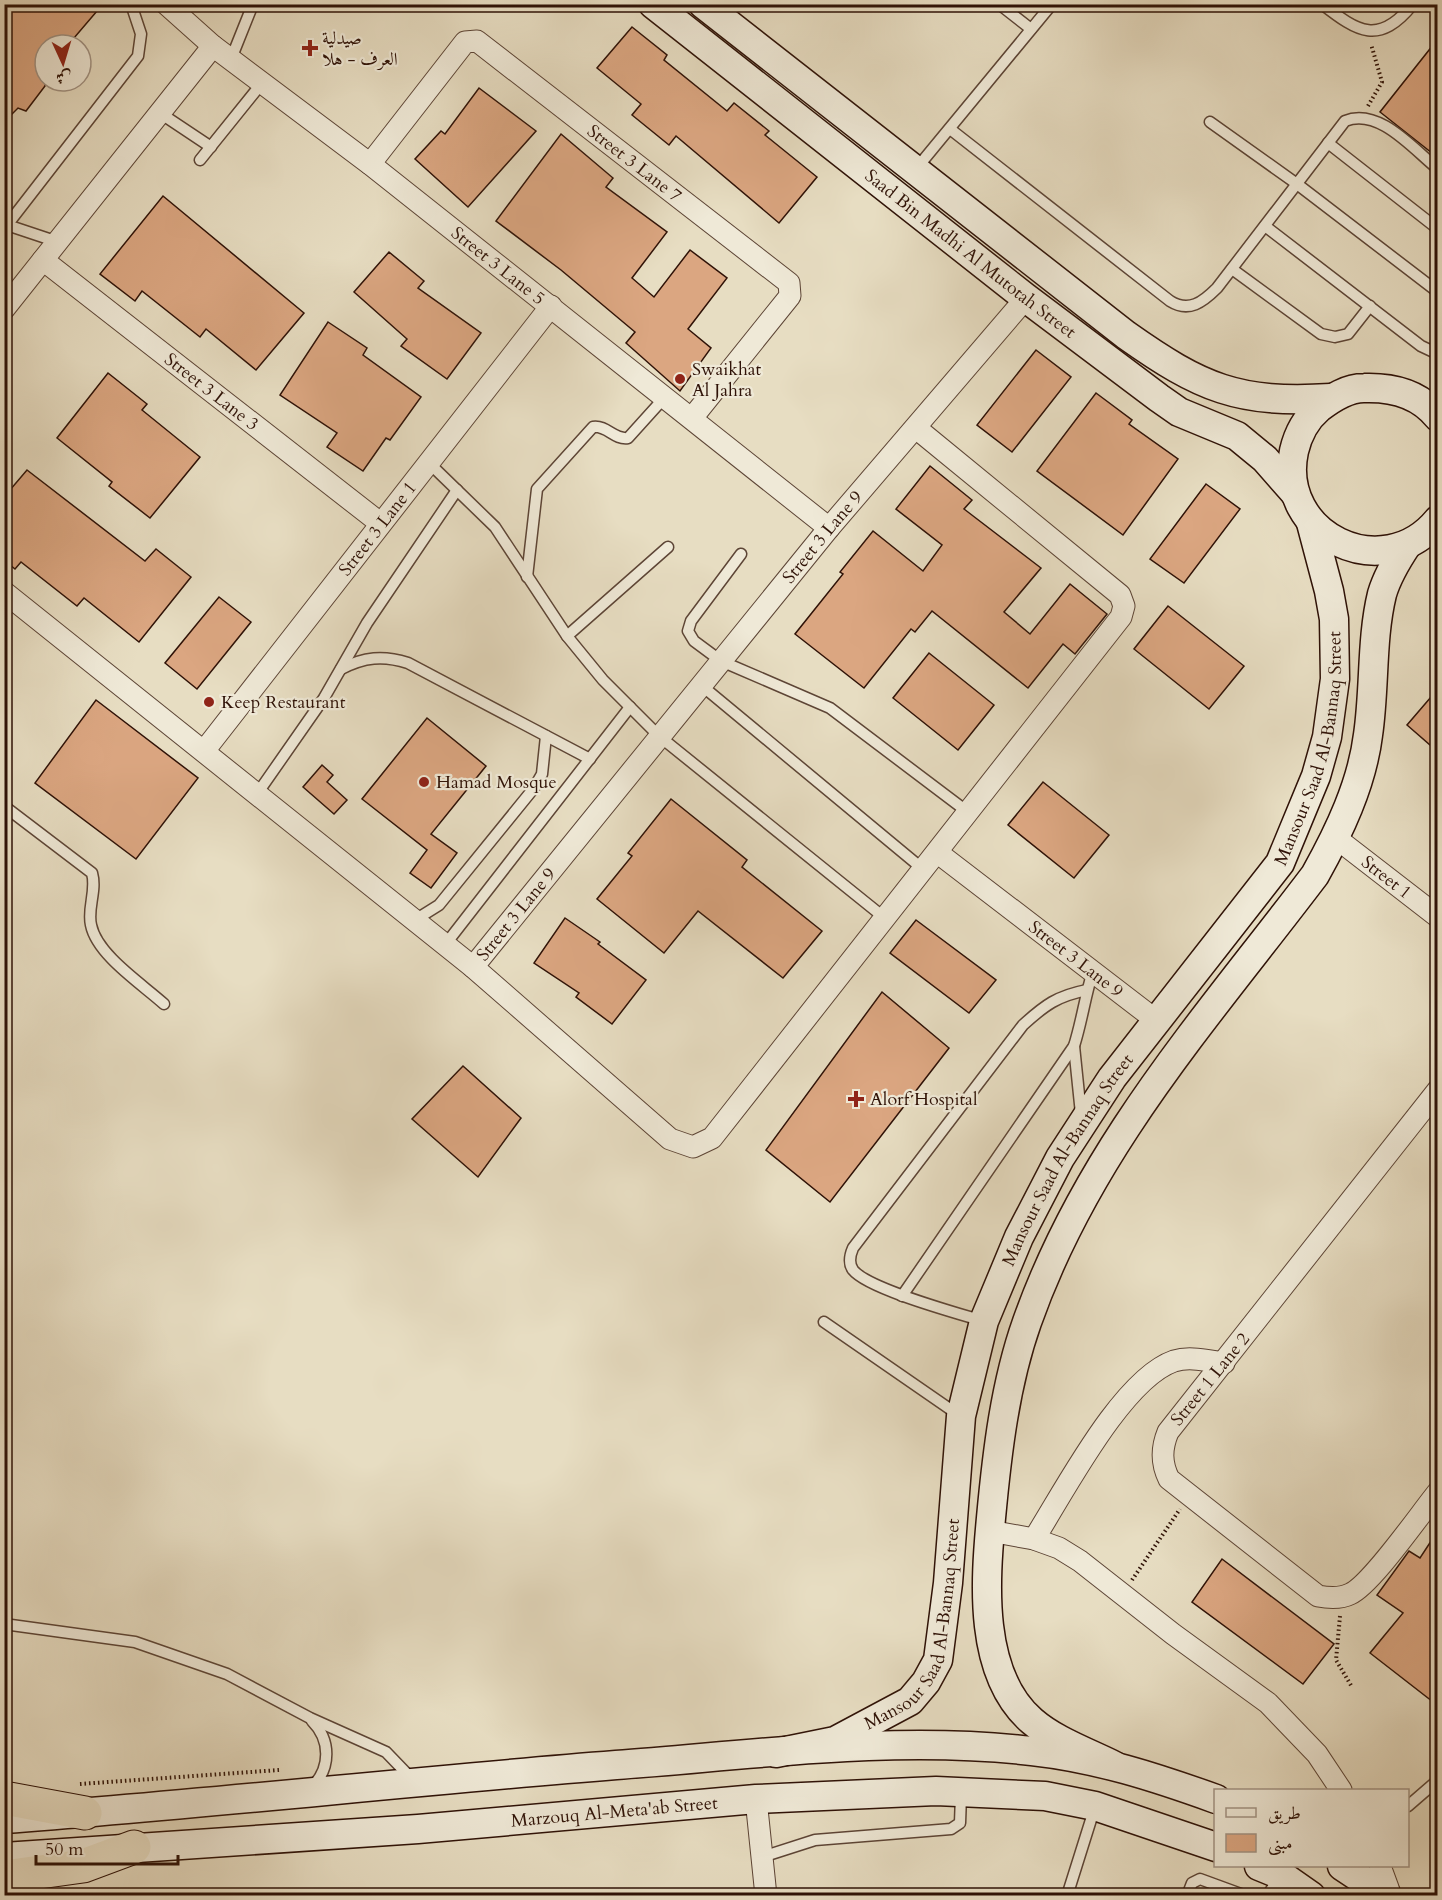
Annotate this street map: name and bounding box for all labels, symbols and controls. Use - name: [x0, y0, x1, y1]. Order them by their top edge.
- place label: صيدلية العرف - هلا: [322, 26, 398, 72]
- north arrow: [33, 33, 93, 93]
- marker: صيدلية العرف - هلا: [303, 41, 317, 55]
- text: ش: [55, 65, 73, 88]
- street label: Street 3 Lane 7: [582, 119, 687, 208]
- street label: Saad Bin Madhi Al Mutotah Street: [859, 164, 1081, 345]
- street label: Street 3 Lane 5: [446, 221, 550, 311]
- street label: Street 3 Lane 3: [159, 347, 264, 437]
- place label: Swaikhat Al Jahra: [692, 357, 762, 403]
- marker: Swaikhat Al Jahra: [673, 372, 687, 386]
- street label: Street 3 Lane 1: [333, 477, 423, 581]
- street label: Street 3 Lane 9: [777, 486, 868, 589]
- street label: Mansour Saad Al-Bannaq Street: [1268, 631, 1348, 869]
- place label: Keep Restaurant: [221, 690, 346, 715]
- marker: Keep Restaurant: [202, 695, 216, 709]
- place label: Hamad Mosque: [436, 770, 557, 795]
- marker: Hamad Mosque: [417, 775, 431, 789]
- street label: Street 1: [1356, 850, 1417, 905]
- street label: Street 3 Lane 9: [471, 863, 562, 966]
- street label: Street 3 Lane 9: [1023, 915, 1128, 1004]
- street label: Mansour Saad Al-Bannaq Street: [996, 1048, 1140, 1270]
- place label: Alorf Hospital: [870, 1087, 978, 1112]
- marker: Alorf Hospital: [847, 1090, 865, 1108]
- street label: Street 1 Lane 2: [1165, 1327, 1256, 1431]
- street label: Mansour Saad Al-Bannaq Street: [860, 1517, 966, 1736]
- legend: [1214, 1789, 1409, 1867]
- street label: Marzouq Al-Meta'ab Street: [510, 1790, 719, 1834]
- text: طريق: [1268, 1801, 1301, 1826]
- scale bar: [36, 1828, 178, 1866]
- text: مبنى: [1268, 1831, 1293, 1856]
- text: 50 m: [45, 1837, 84, 1862]

